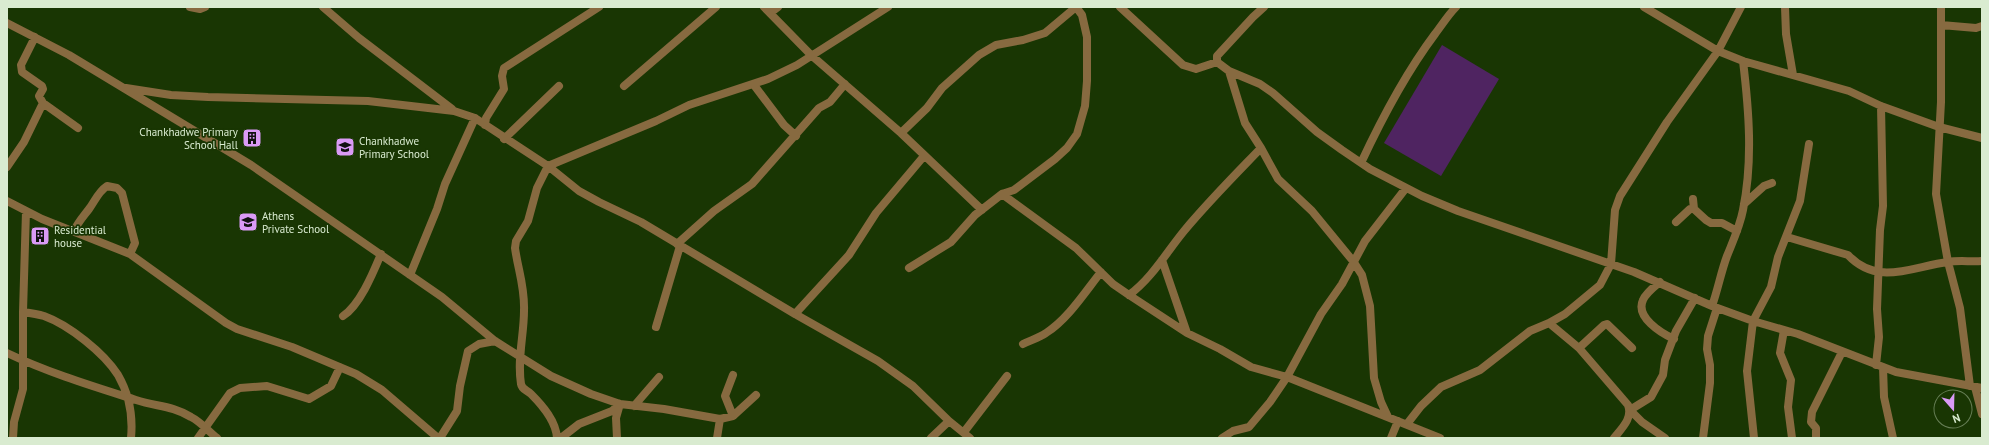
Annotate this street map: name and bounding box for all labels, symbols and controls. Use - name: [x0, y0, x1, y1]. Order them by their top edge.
- place label: Chankhadwe Primary School Hall: [139, 125, 239, 152]
- building icon: Chankhadwe Primary School Hall: [241, 127, 263, 149]
- place label: Chankhadwe Primary School: [359, 134, 430, 161]
- school or university icon: Chankhadwe Primary School: [334, 136, 356, 158]
- place label: Athens Private School: [262, 209, 330, 236]
- school or university icon: Athens Private School: [237, 211, 259, 233]
- place label: Residential house: [54, 223, 107, 250]
- building icon: Residential house: [29, 225, 51, 247]
- north arrow: [1933, 389, 1973, 429]
- text: N: [1951, 411, 1962, 426]

